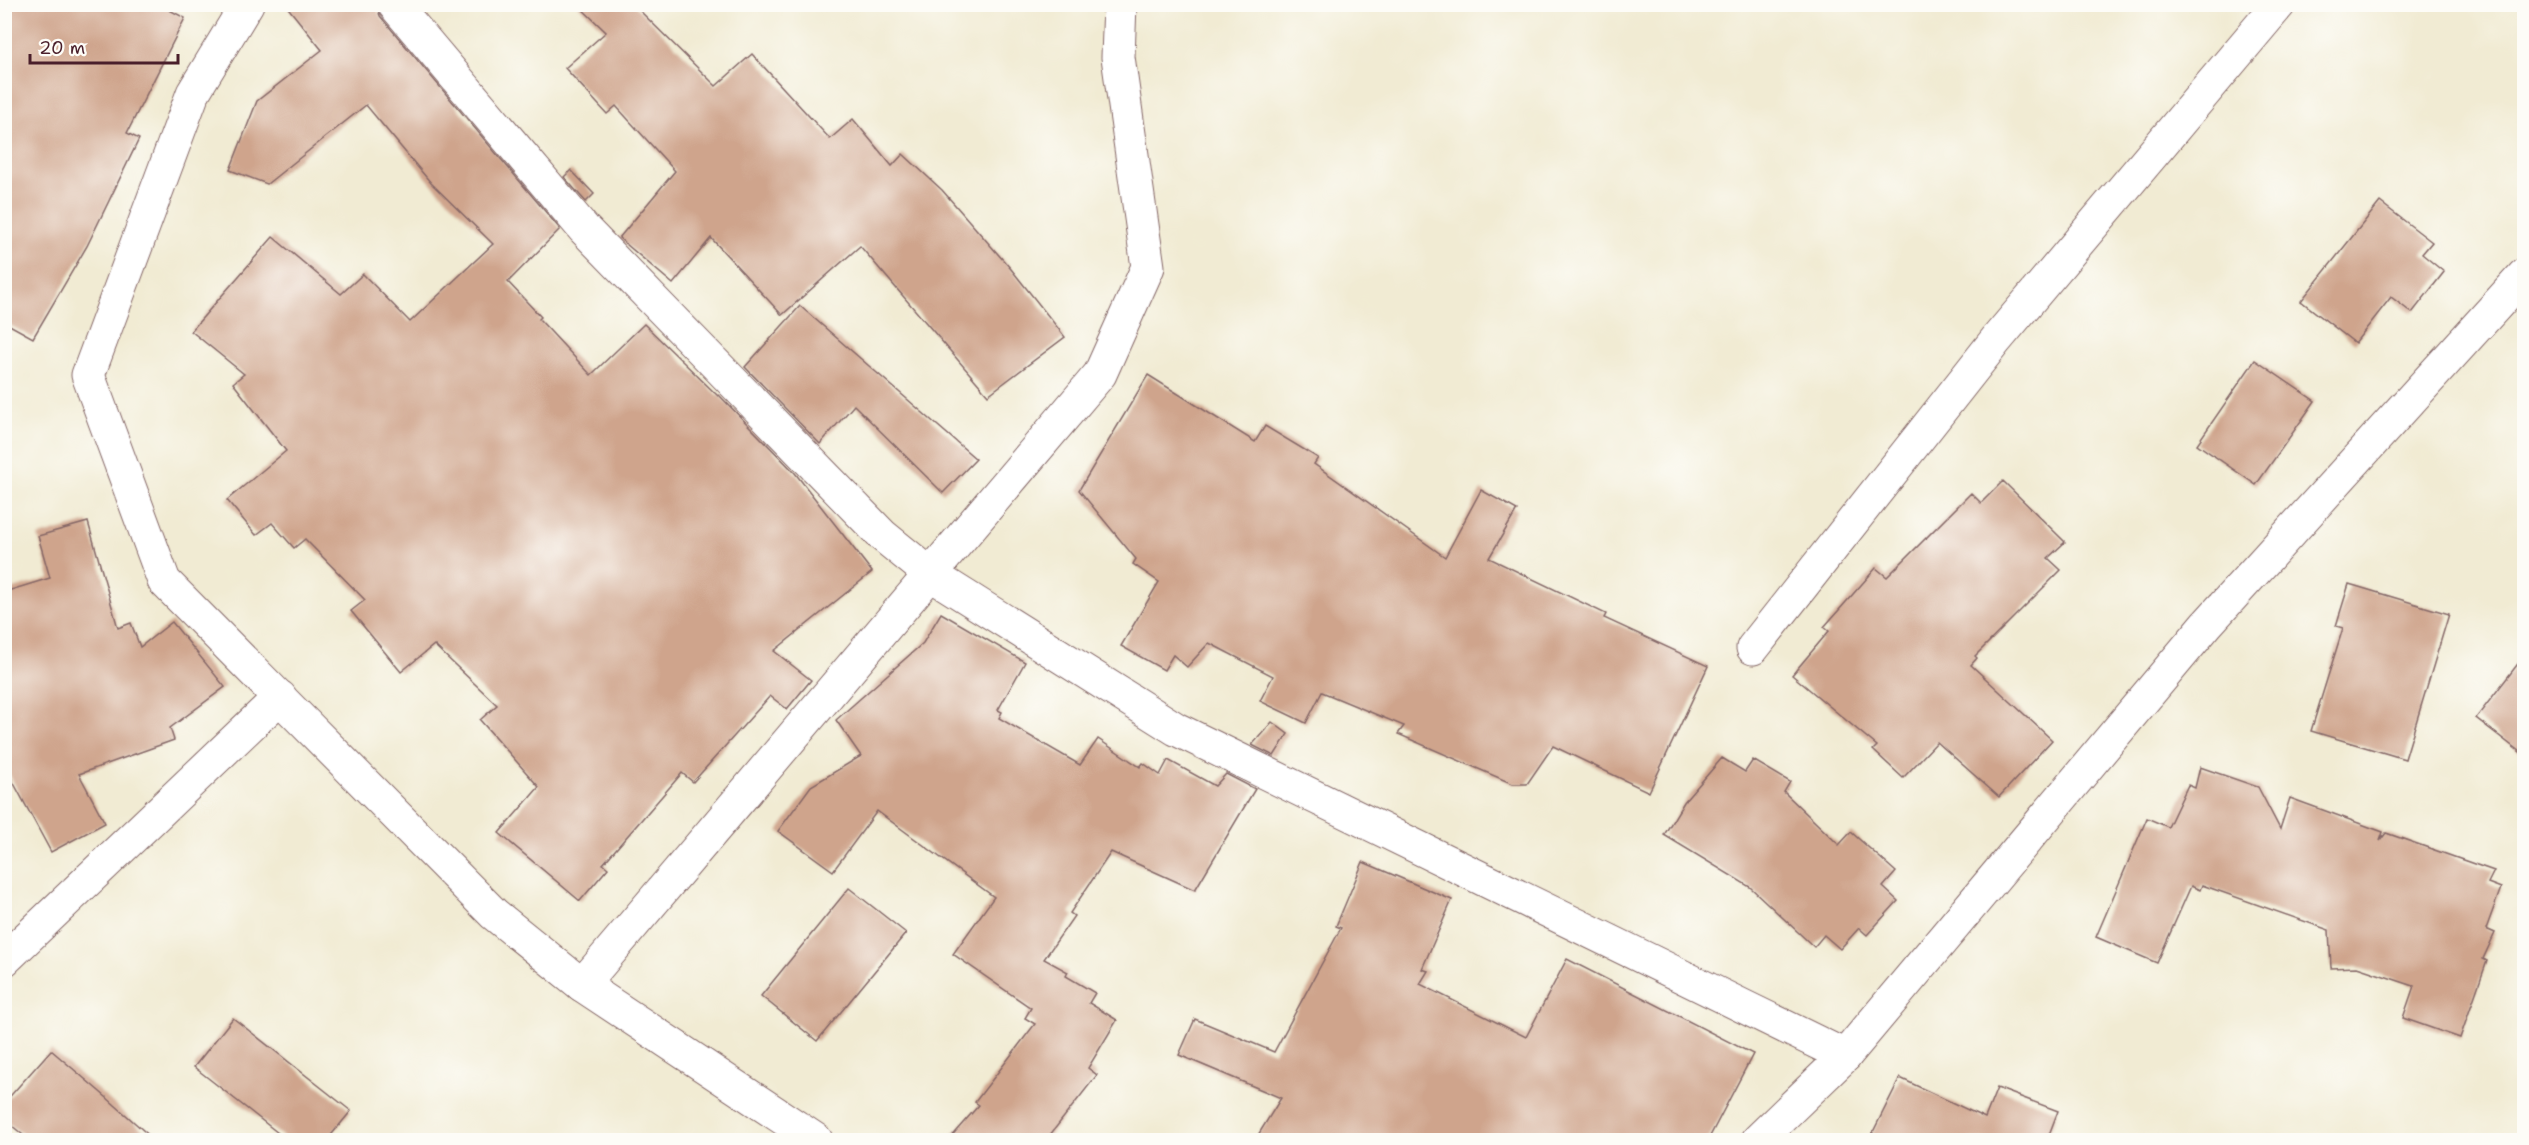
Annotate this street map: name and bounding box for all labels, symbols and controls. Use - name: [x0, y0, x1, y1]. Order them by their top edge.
- scale bar: [30, 27, 178, 65]
- text: 20 m: [39, 36, 85, 60]

